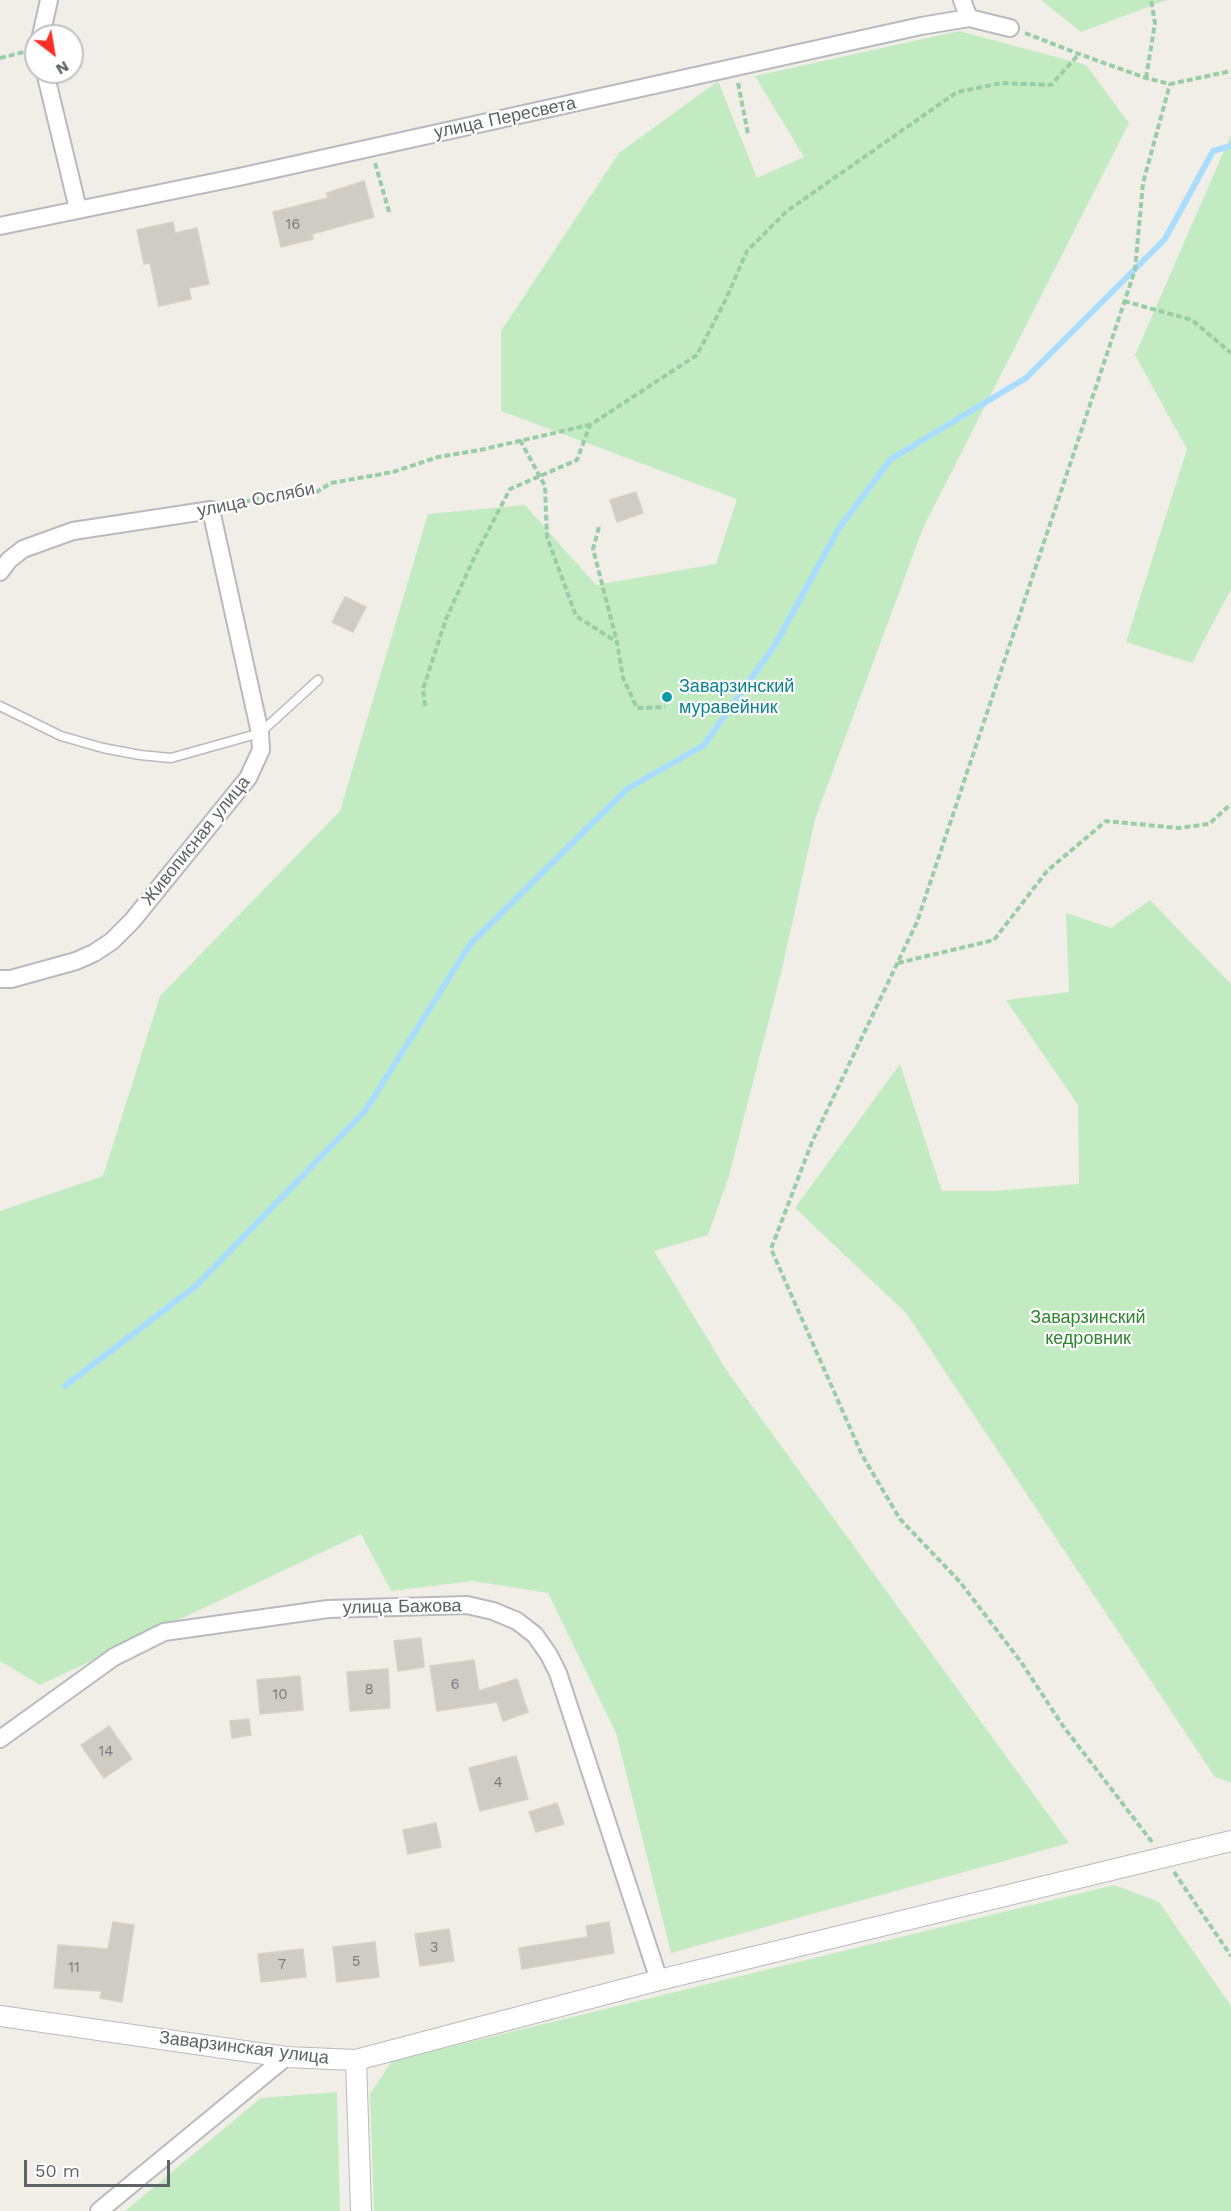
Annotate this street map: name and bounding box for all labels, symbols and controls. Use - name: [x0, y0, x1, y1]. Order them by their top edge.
- north arrow: [24, 24, 84, 84]
- text: N: [53, 57, 72, 79]
- street label: улица Пересвета: [432, 92, 578, 144]
- house number: 16: [286, 216, 300, 234]
- street label: улица Осляби: [195, 478, 317, 522]
- place label: Заварзинский муравейник: [679, 676, 794, 718]
- marker: Заварзинский муравейник: [660, 690, 674, 704]
- street label: Живописная улица: [137, 772, 255, 910]
- park label: Заварзинский кедровник: [1030, 1307, 1146, 1350]
- street label: улица Бажова: [342, 1595, 462, 1619]
- house number: 6: [450, 1676, 460, 1694]
- house number: 8: [364, 1681, 374, 1699]
- house number: 10: [272, 1686, 288, 1704]
- house number: 14: [98, 1743, 114, 1761]
- house number: 4: [493, 1774, 503, 1792]
- house number: 3: [430, 1939, 438, 1957]
- house number: 5: [352, 1953, 360, 1971]
- house number: 7: [278, 1956, 286, 1974]
- house number: 11: [68, 1959, 80, 1977]
- street label: Заварзинская улица: [158, 2027, 330, 2069]
- scale bar: [27, 2148, 172, 2186]
- text: 50 m: [35, 2160, 80, 2181]

